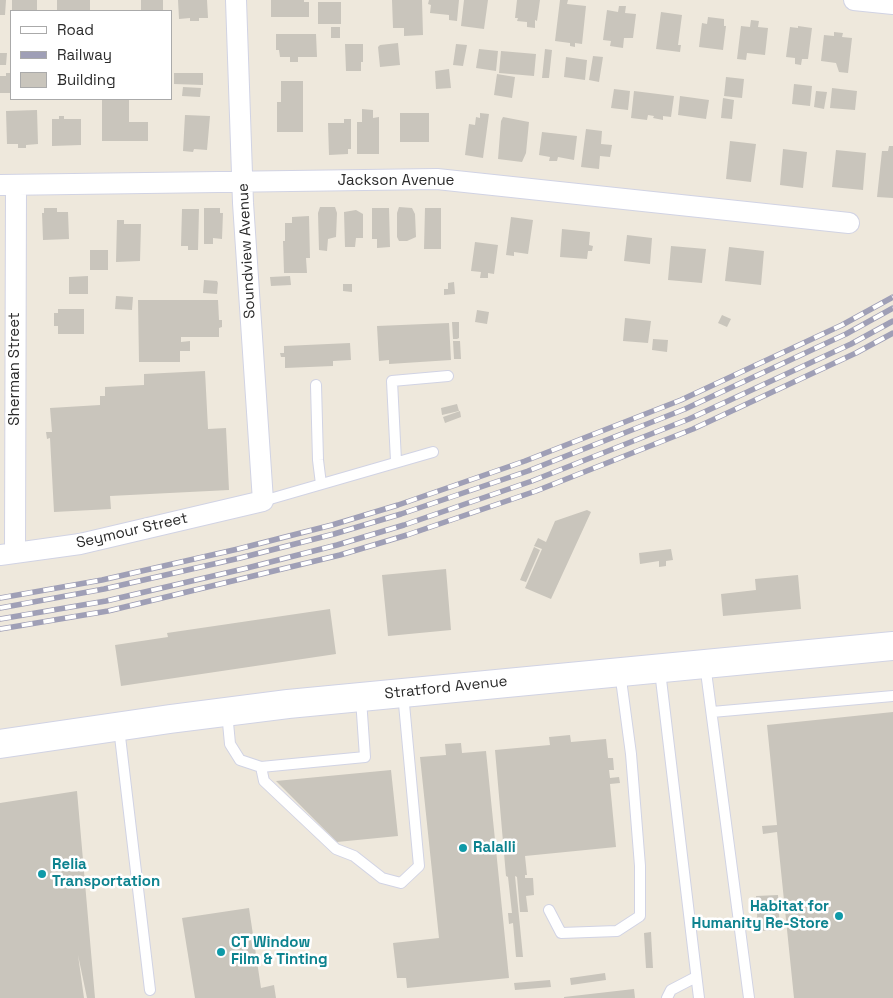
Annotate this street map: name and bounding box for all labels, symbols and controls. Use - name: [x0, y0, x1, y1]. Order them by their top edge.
- legend: [10, 10, 172, 100]
- text: Road: [57, 20, 94, 39]
- text: Railway: [57, 45, 112, 64]
- text: Building: [57, 70, 116, 89]
- street label: Jackson Avenue: [337, 172, 455, 190]
- street label: Soundview Avenue: [234, 183, 260, 319]
- street label: Sherman Street: [6, 312, 24, 426]
- street label: Seymour Street: [74, 509, 190, 553]
- street label: Stratford Avenue: [384, 673, 508, 703]
- place label: Ralalli: [473, 839, 516, 857]
- marker: Ralalli: [457, 842, 469, 854]
- place label: Relia Transportation: [52, 856, 160, 891]
- marker: Relia Transportation: [36, 868, 48, 880]
- place label: Habitat for Humanity Re-Store: [692, 898, 829, 933]
- marker: Habitat for Humanity Re-Store: [833, 910, 845, 922]
- place label: CT Window Film & Tinting: [231, 934, 328, 969]
- marker: CT Window Film & Tinting: [215, 946, 227, 958]

